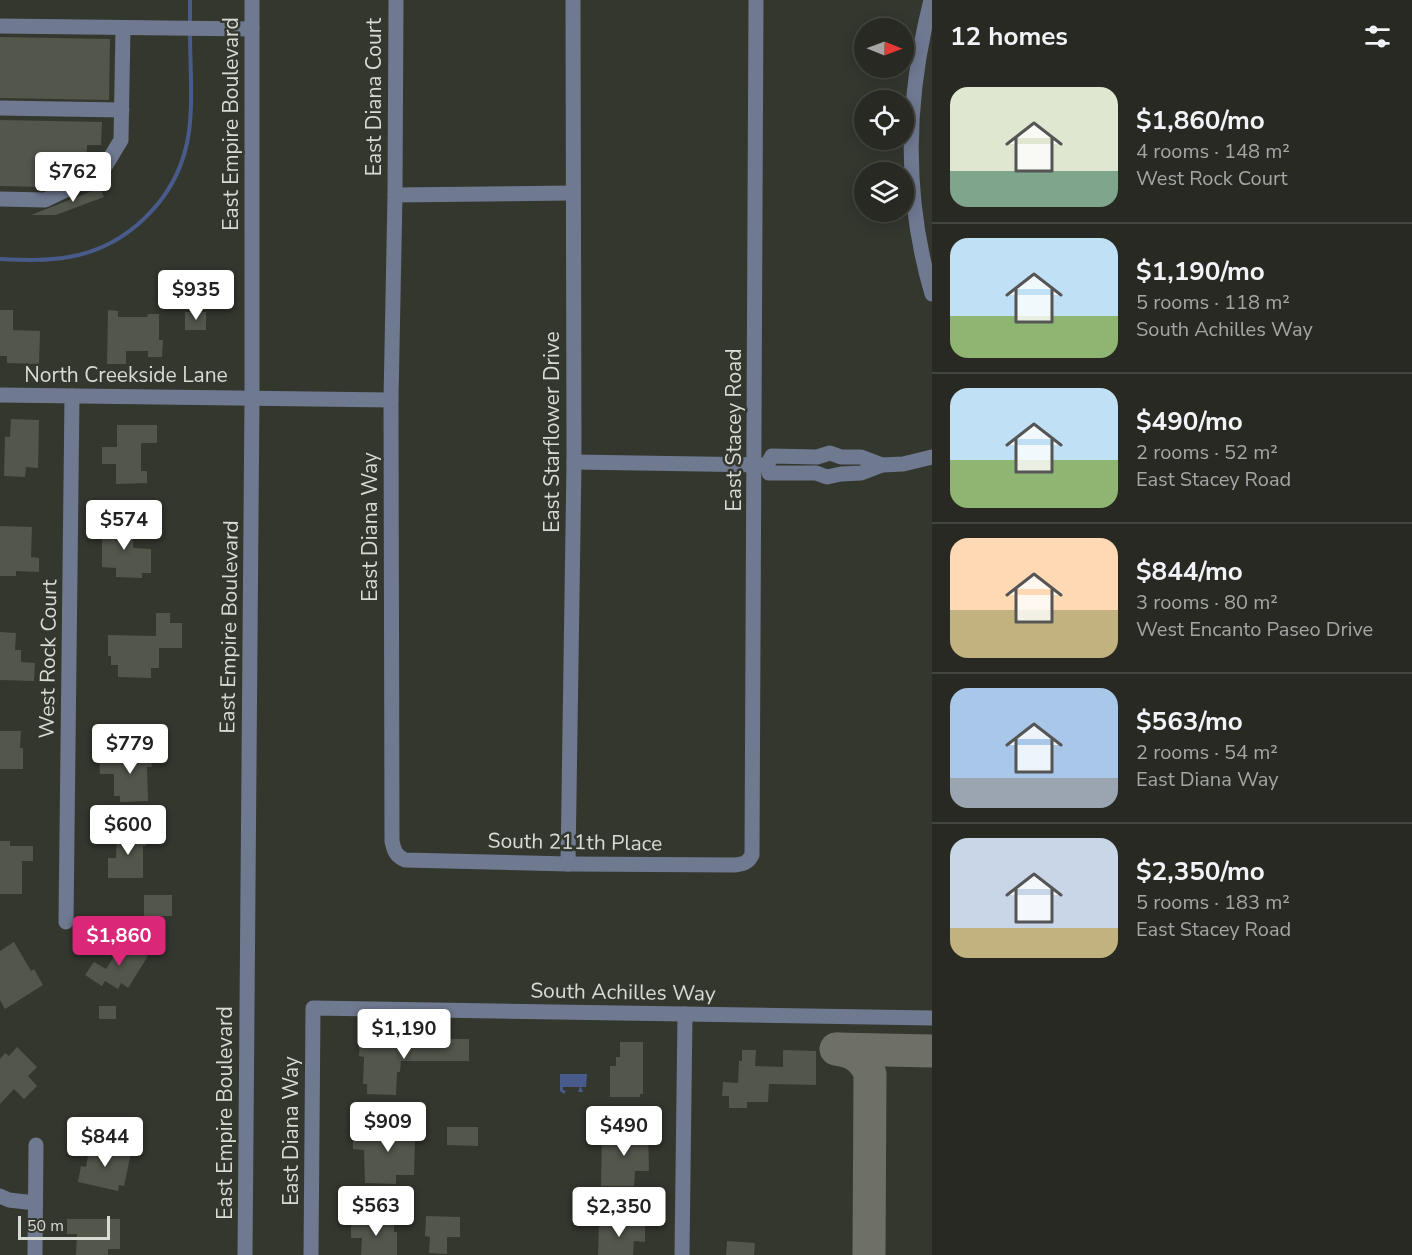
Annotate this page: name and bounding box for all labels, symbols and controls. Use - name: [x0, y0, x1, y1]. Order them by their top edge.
- street label: East Empire Boulevard: [217, 17, 245, 231]
- street label: East Diana Court: [360, 17, 388, 176]
- north arrow: [854, 18, 914, 78]
- map controls: [854, 18, 914, 222]
- text: 12 homes: [950, 19, 1068, 54]
- icon: filters: [1361, 20, 1394, 53]
- button: locate: [854, 90, 914, 150]
- text: $1,860/mo: [1136, 103, 1265, 138]
- icon: home: [998, 111, 1070, 183]
- text: 4 rooms · 148 m²: [1136, 138, 1290, 165]
- pin: $762: [37, 152, 109, 203]
- text: $762: [49, 158, 97, 185]
- button: layers: [854, 162, 914, 222]
- text: West Rock Court: [1136, 165, 1288, 192]
- text: $1,190/mo: [1136, 254, 1265, 289]
- icon: home: [998, 262, 1070, 334]
- pin: $935: [160, 270, 232, 321]
- text: $935: [172, 276, 220, 303]
- text: 5 rooms · 118 m²: [1136, 289, 1290, 316]
- text: South Achilles Way: [1136, 316, 1313, 343]
- street label: East Starflower Drive: [538, 331, 566, 533]
- street label: East Stacey Road: [720, 349, 748, 511]
- street label: North Creekside Lane: [24, 361, 228, 389]
- text: $490/mo: [1136, 404, 1243, 439]
- icon: home: [998, 412, 1070, 484]
- text: 2 rooms · 52 m²: [1136, 439, 1278, 466]
- street label: East Diana Way: [356, 452, 384, 602]
- text: East Stacey Road: [1136, 466, 1291, 493]
- pin: $574: [88, 500, 160, 551]
- text: $574: [100, 506, 148, 533]
- street label: East Empire Boulevard: [213, 520, 245, 734]
- text: $844/mo: [1136, 554, 1243, 589]
- icon: home: [998, 562, 1070, 634]
- street label: West Rock Court: [33, 579, 63, 739]
- text: 3 rooms · 80 m²: [1136, 589, 1278, 616]
- text: West Encanto Paseo Drive: [1136, 616, 1373, 643]
- text: $563/mo: [1136, 704, 1243, 739]
- icon: home: [998, 712, 1070, 784]
- pin: $779: [94, 724, 166, 775]
- text: $779: [106, 730, 154, 757]
- text: 2 rooms · 54 m²: [1136, 739, 1278, 766]
- text: East Diana Way: [1136, 766, 1279, 793]
- pin: $600: [92, 805, 164, 856]
- text: $600: [104, 811, 152, 838]
- street label: South 211th Place: [487, 826, 663, 858]
- text: $2,350/mo: [1136, 854, 1265, 889]
- icon: home: [998, 862, 1070, 934]
- text: 5 rooms · 183 m²: [1136, 889, 1290, 916]
- pin: $1,860: [70, 916, 168, 967]
- text: East Stacey Road: [1136, 916, 1291, 943]
- text: $1,860: [87, 922, 151, 949]
- street label: South Achilles Way: [530, 976, 716, 1008]
- street label: East Empire Boulevard: [211, 1006, 239, 1220]
- pin: $1,190: [355, 1009, 453, 1060]
- text: $1,190: [372, 1015, 436, 1042]
- street label: East Diana Way: [277, 1056, 305, 1206]
- pin: $909: [352, 1102, 424, 1153]
- pin: $490: [588, 1106, 660, 1157]
- text: $909: [364, 1108, 412, 1135]
- text: $490: [600, 1112, 648, 1139]
- pin: $844: [69, 1117, 141, 1168]
- text: $844: [81, 1123, 129, 1150]
- pin: $563: [340, 1186, 412, 1237]
- pin: $2,350: [570, 1187, 668, 1238]
- text: $563: [352, 1192, 400, 1219]
- text: $2,350: [587, 1193, 651, 1220]
- scale bar: [18, 1213, 110, 1240]
- text: 50 m: [27, 1215, 64, 1237]

